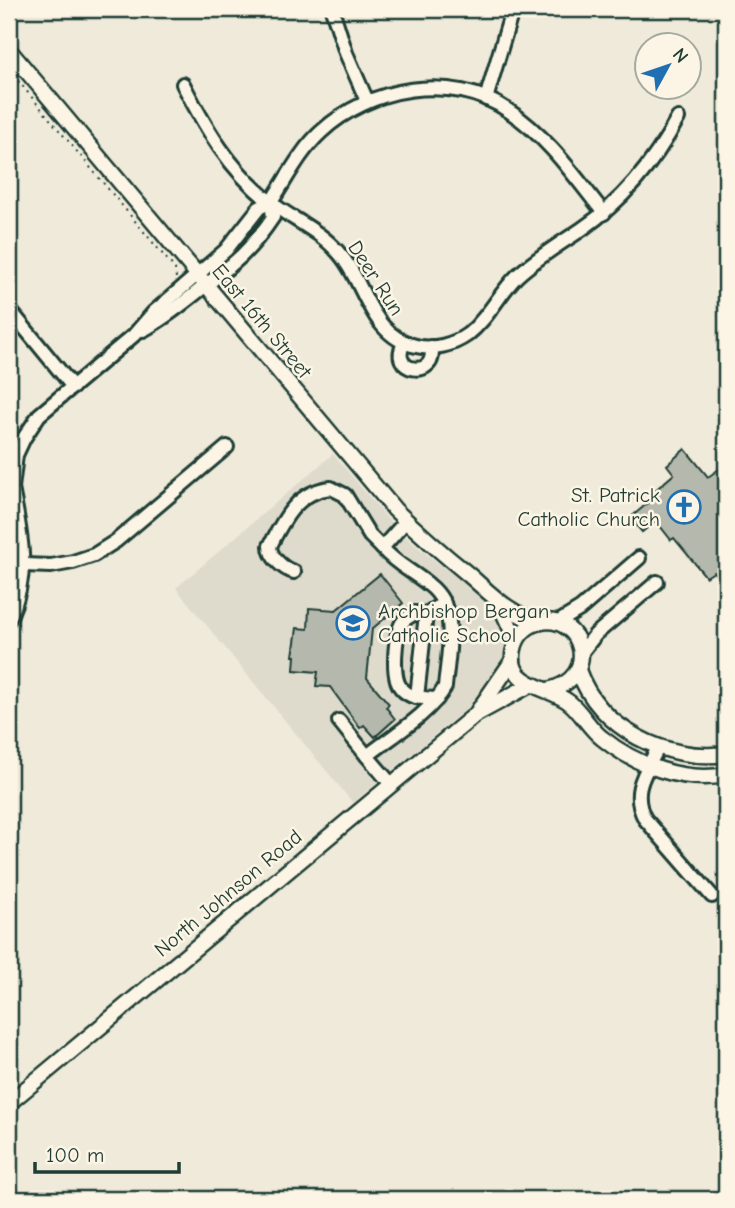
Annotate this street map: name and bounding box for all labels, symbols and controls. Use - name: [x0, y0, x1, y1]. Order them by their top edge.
- north arrow: [634, 32, 704, 102]
- text: N: [668, 44, 693, 68]
- street label: Deer Run: [343, 236, 409, 320]
- street label: East 16th Street: [207, 259, 317, 384]
- place label: St. Patrick Catholic Church: [517, 483, 660, 531]
- church icon: St. Patrick Catholic Church: [665, 488, 703, 526]
- place label: Archbishop Bergan Catholic School: [378, 599, 549, 647]
- school or university icon: Archbishop Bergan Catholic School: [334, 604, 372, 642]
- street label: North Johnson Road: [149, 824, 307, 962]
- scale bar: [35, 1131, 178, 1175]
- text: 100 m: [46, 1143, 104, 1167]

